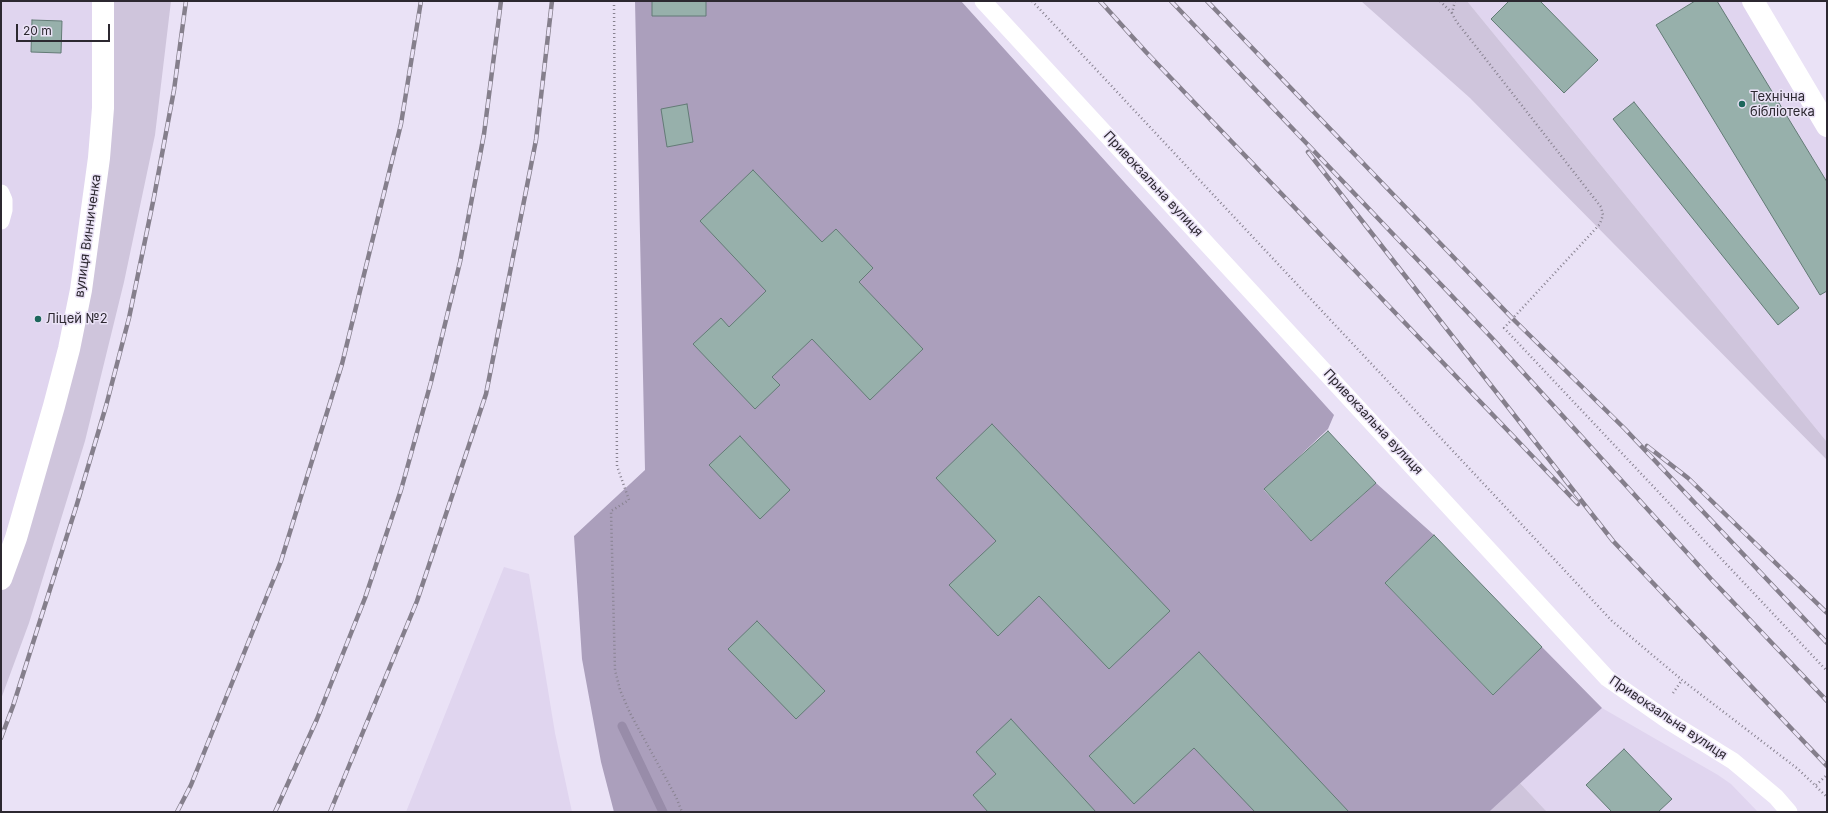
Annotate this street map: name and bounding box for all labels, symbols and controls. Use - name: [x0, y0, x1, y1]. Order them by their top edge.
- scale bar: [18, 16, 112, 42]
- text: 20 m: [23, 23, 52, 38]
- place label: Технічна бібліотека: [1750, 89, 1815, 120]
- marker: Технічна бібліотека: [1737, 99, 1747, 109]
- street label: Привокзальна вулиця: [1100, 128, 1206, 240]
- street label: вулиця Винниченка: [72, 173, 104, 299]
- place label: Ліцей №2: [46, 311, 108, 327]
- marker: Ліцей №2: [33, 314, 43, 324]
- street label: Привокзальна вулиця: [1320, 366, 1426, 478]
- street label: Привокзальна вулиця: [1606, 673, 1730, 763]

